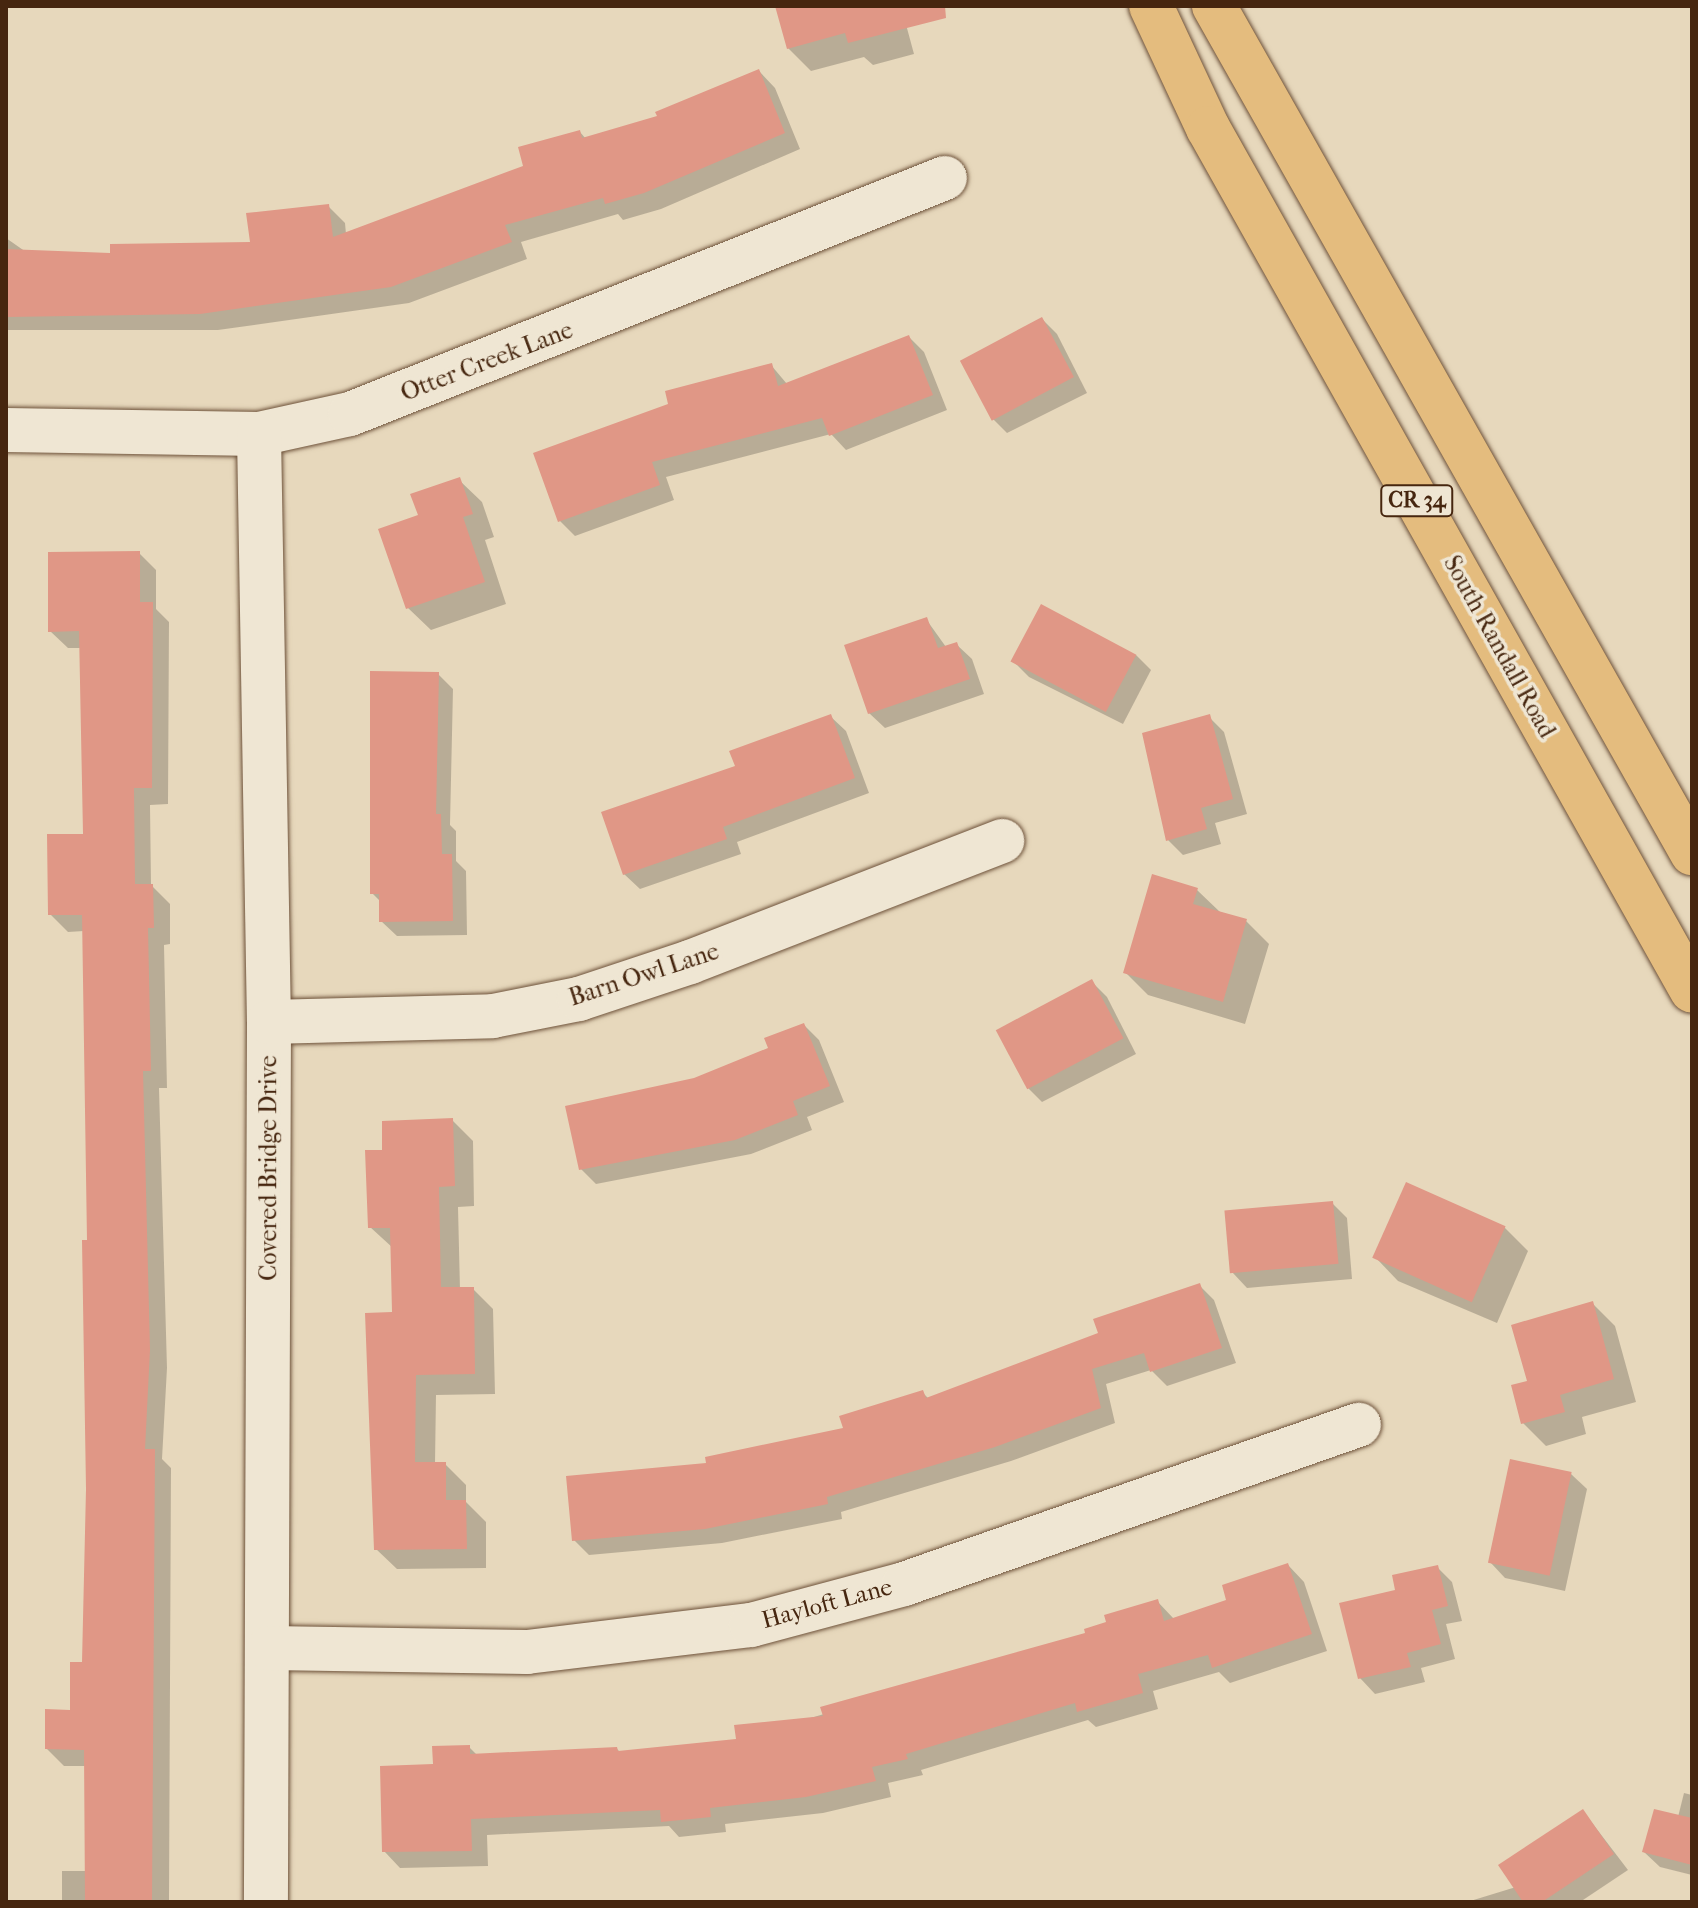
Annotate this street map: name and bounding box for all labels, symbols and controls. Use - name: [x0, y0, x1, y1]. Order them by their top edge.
- street label: Otter Creek Lane: [397, 316, 577, 408]
- road number: CR 34: [1379, 483, 1455, 519]
- street label: South Randall Road: [1437, 551, 1561, 743]
- street label: Barn Owl Lane: [565, 937, 723, 1013]
- street label: Covered Bridge Drive: [255, 1055, 283, 1281]
- street label: Hayloft Lane: [759, 1573, 895, 1635]

